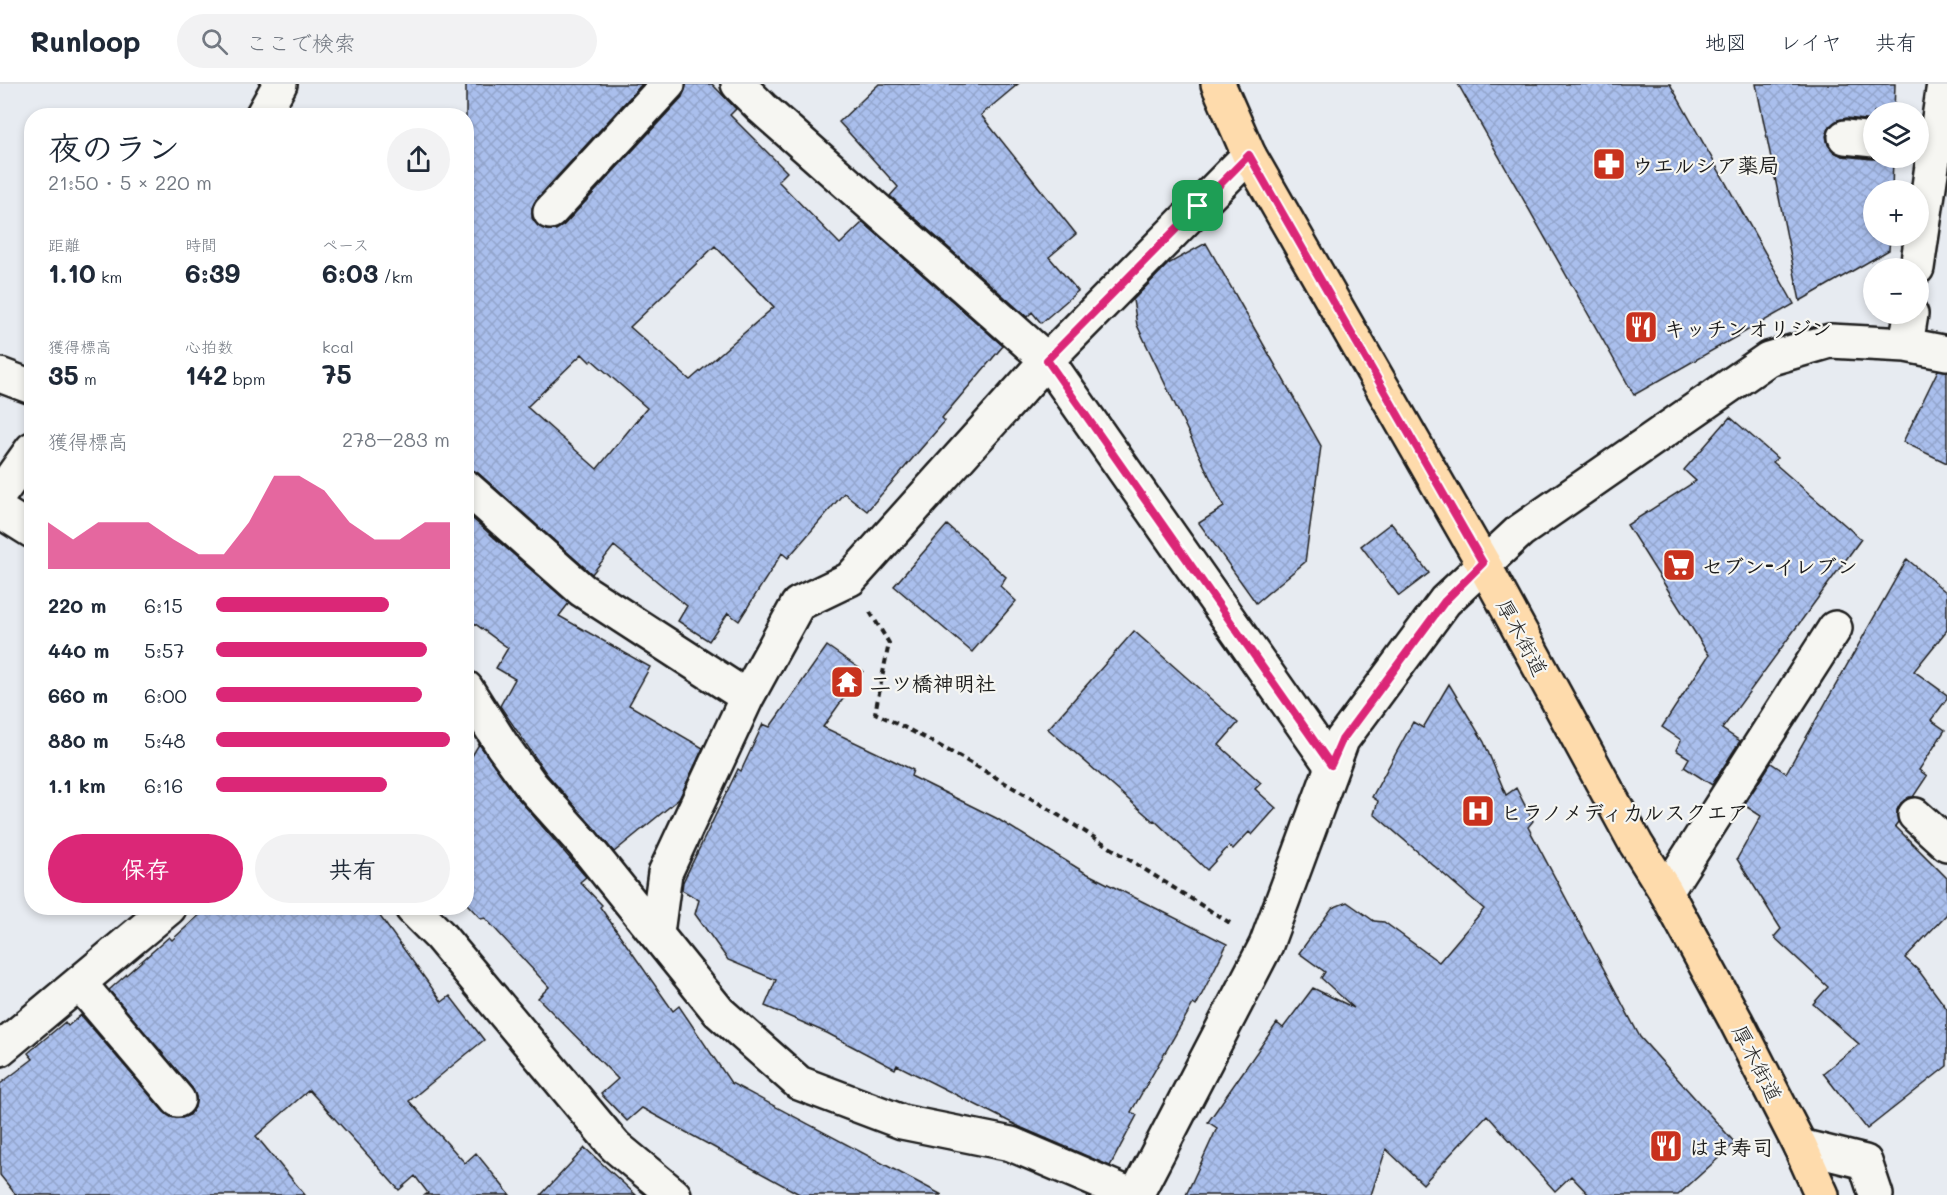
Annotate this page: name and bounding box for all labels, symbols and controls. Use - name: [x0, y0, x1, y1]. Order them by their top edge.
- search box: [177, 14, 597, 68]
- text: Runloop: [30, 23, 141, 59]
- icon: search: [198, 25, 231, 58]
- text: ここで検索: [246, 28, 356, 57]
- text: 地図: [1705, 28, 1747, 55]
- text: レイヤ: [1780, 28, 1842, 55]
- text: 共有: [1875, 28, 1917, 55]
- map controls: [1863, 102, 1929, 324]
- button: layers: [1863, 102, 1929, 168]
- text: 夜のラン: [48, 125, 180, 168]
- button: share: [387, 128, 450, 191]
- pharmacy icon: ウエルシア薬局: [1591, 146, 1627, 182]
- place label: ウエルシア薬局: [1632, 151, 1779, 178]
- text: 21:50 · 5 × 220 m: [48, 169, 212, 195]
- pin: [1172, 180, 1223, 231]
- button: +: [1863, 180, 1929, 246]
- icon: arrive: [1181, 189, 1214, 222]
- text: 距離: [48, 234, 80, 255]
- text: 時間: [185, 234, 217, 255]
- text: ペース: [322, 234, 369, 255]
- text: 1.10: [48, 256, 96, 290]
- text: 6:39: [185, 256, 240, 290]
- text: 6:03: [322, 256, 378, 290]
- button: −: [1863, 258, 1929, 324]
- text: km: [96, 266, 122, 287]
- text: /km: [378, 266, 413, 287]
- restaurant icon: キッチンオリジン: [1623, 309, 1659, 345]
- place label: キッチンオリジン: [1664, 314, 1832, 341]
- text: 獲得標高: [48, 336, 112, 357]
- text: 心拍数: [185, 336, 233, 357]
- text: kcal: [322, 336, 354, 357]
- text: 75: [322, 357, 352, 391]
- text: 35: [48, 358, 79, 392]
- text: 142: [185, 358, 228, 392]
- text: m: [79, 368, 97, 389]
- text: bpm: [228, 368, 265, 389]
- text: 278–283 m: [342, 426, 450, 452]
- text: 獲得標高: [48, 428, 128, 454]
- supermarket icon: セブン-イレブン: [1661, 547, 1697, 583]
- place label: セブン-イレブン: [1702, 552, 1858, 579]
- text: 220 m: [48, 592, 106, 618]
- text: 6:15: [144, 592, 183, 618]
- street label: 厚木街道: [1491, 594, 1555, 680]
- text: 440 m: [48, 637, 109, 663]
- text: 5:57: [144, 637, 185, 663]
- temple icon: 二ツ橋神明社: [829, 664, 865, 700]
- place label: 二ツ橋神明社: [870, 669, 996, 696]
- text: 660 m: [48, 682, 108, 708]
- text: 6:00: [144, 682, 187, 708]
- text: 880 m: [48, 727, 109, 753]
- text: 5:48: [144, 727, 186, 753]
- text: 1.1 km: [48, 772, 106, 798]
- text: 6:16: [144, 772, 183, 798]
- hospital icon: ヒラノメディカルスクエア: [1460, 793, 1496, 829]
- place label: ヒラノメディカルスクエア: [1501, 798, 1748, 825]
- button: 保存: [48, 834, 243, 903]
- button: 共有: [255, 834, 450, 903]
- street label: 厚木街道: [1727, 1019, 1789, 1107]
- restaurant icon: はま寿司: [1648, 1128, 1684, 1164]
- place label: はま寿司: [1689, 1133, 1773, 1160]

